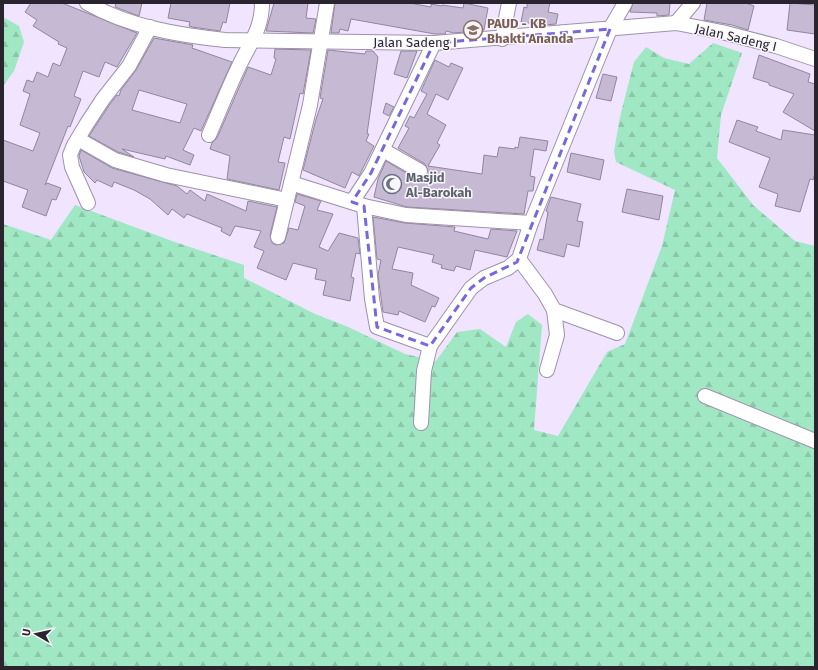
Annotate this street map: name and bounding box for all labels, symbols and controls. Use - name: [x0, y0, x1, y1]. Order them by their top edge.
- place label: PAUD - KB Bhakti Ananda: [487, 16, 573, 46]
- school or university icon: PAUD - KB Bhakti Ananda: [462, 19, 484, 41]
- street label: Jalan Sadeng I: [694, 21, 778, 54]
- street label: Jalan Sadeng I: [373, 35, 457, 50]
- place label: Masjid Al-Barokah: [405, 170, 472, 200]
- mosque icon: Masjid Al-Barokah: [381, 173, 403, 195]
- north arrow: [16, 614, 56, 654]
- text: U: [20, 628, 34, 637]

